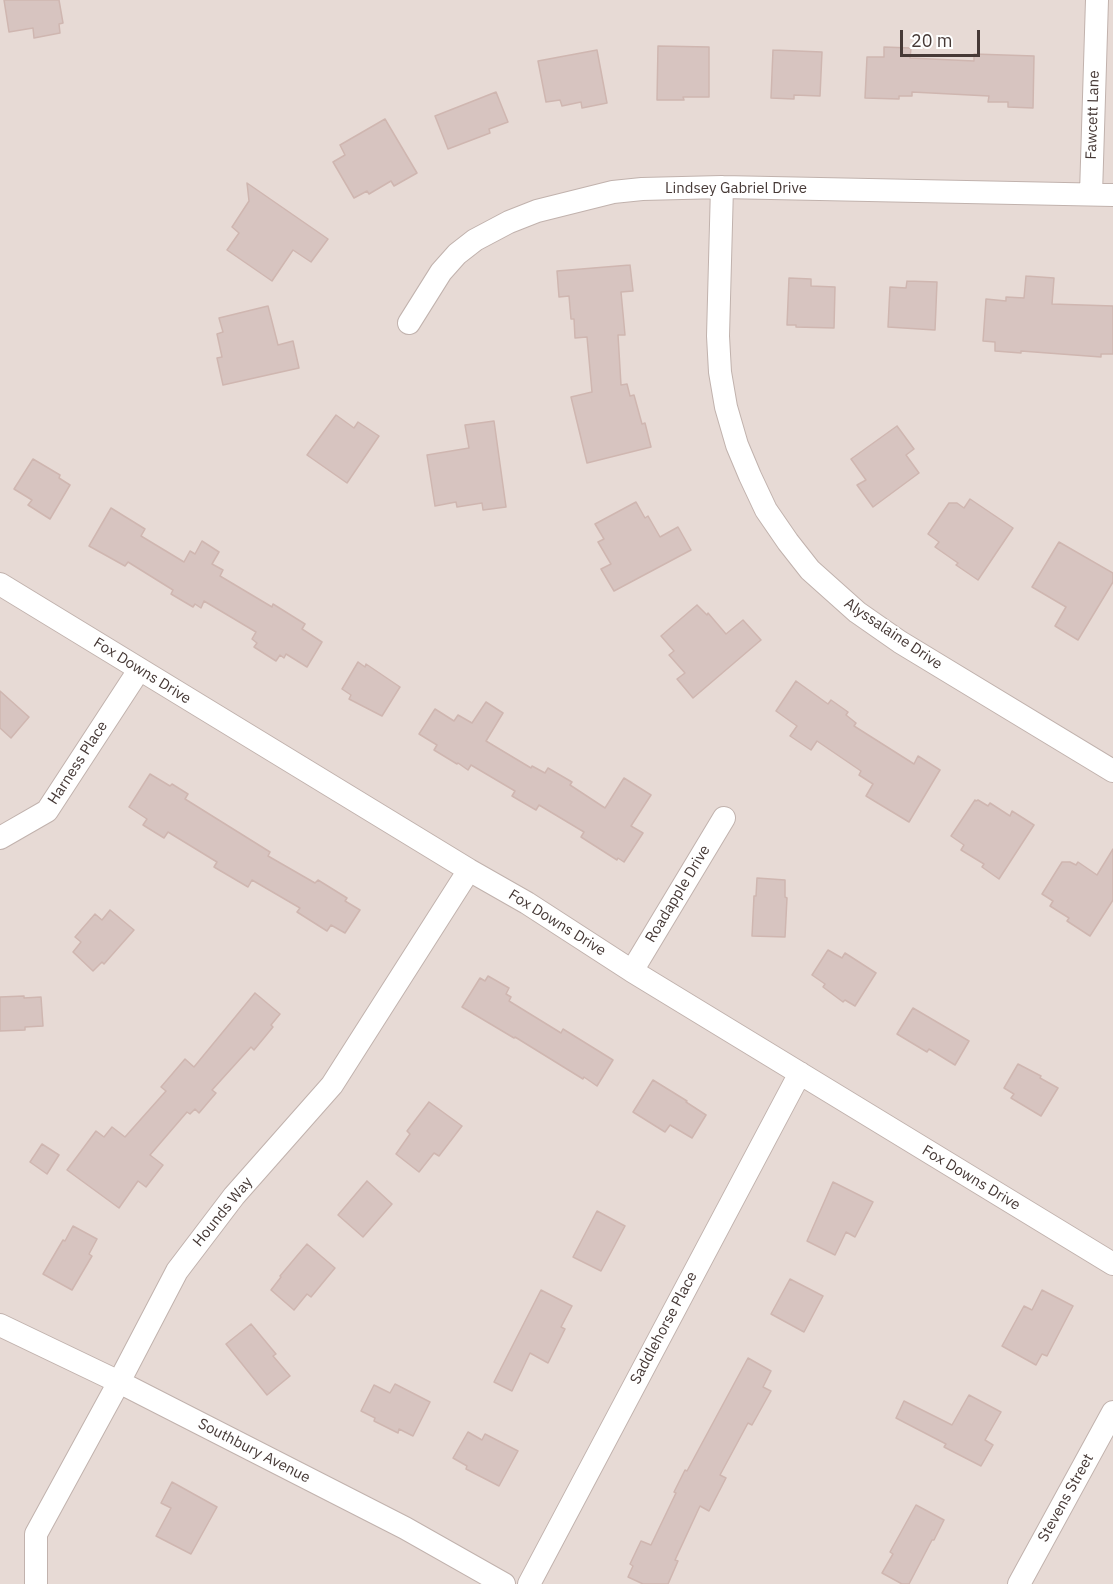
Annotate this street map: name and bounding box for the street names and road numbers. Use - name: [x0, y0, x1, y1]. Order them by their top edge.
- street label: Fawcett Lane: [1082, 70, 1104, 160]
- street label: Lindsey Gabriel Drive: [665, 180, 807, 198]
- street label: Alyssalaine Drive: [841, 595, 945, 673]
- street label: Fox Downs Drive: [90, 634, 194, 708]
- street label: Harness Place: [44, 718, 112, 808]
- street label: Roadapple Drive: [642, 842, 714, 946]
- street label: Fox Downs Drive: [505, 886, 609, 960]
- street label: Fox Downs Drive: [919, 1142, 1023, 1214]
- street label: Hounds Way: [190, 1174, 256, 1250]
- street label: Saddlehorse Place: [627, 1269, 701, 1387]
- street label: Southbury Avenue: [195, 1415, 313, 1487]
- street label: Stevens Street: [1034, 1451, 1098, 1545]

